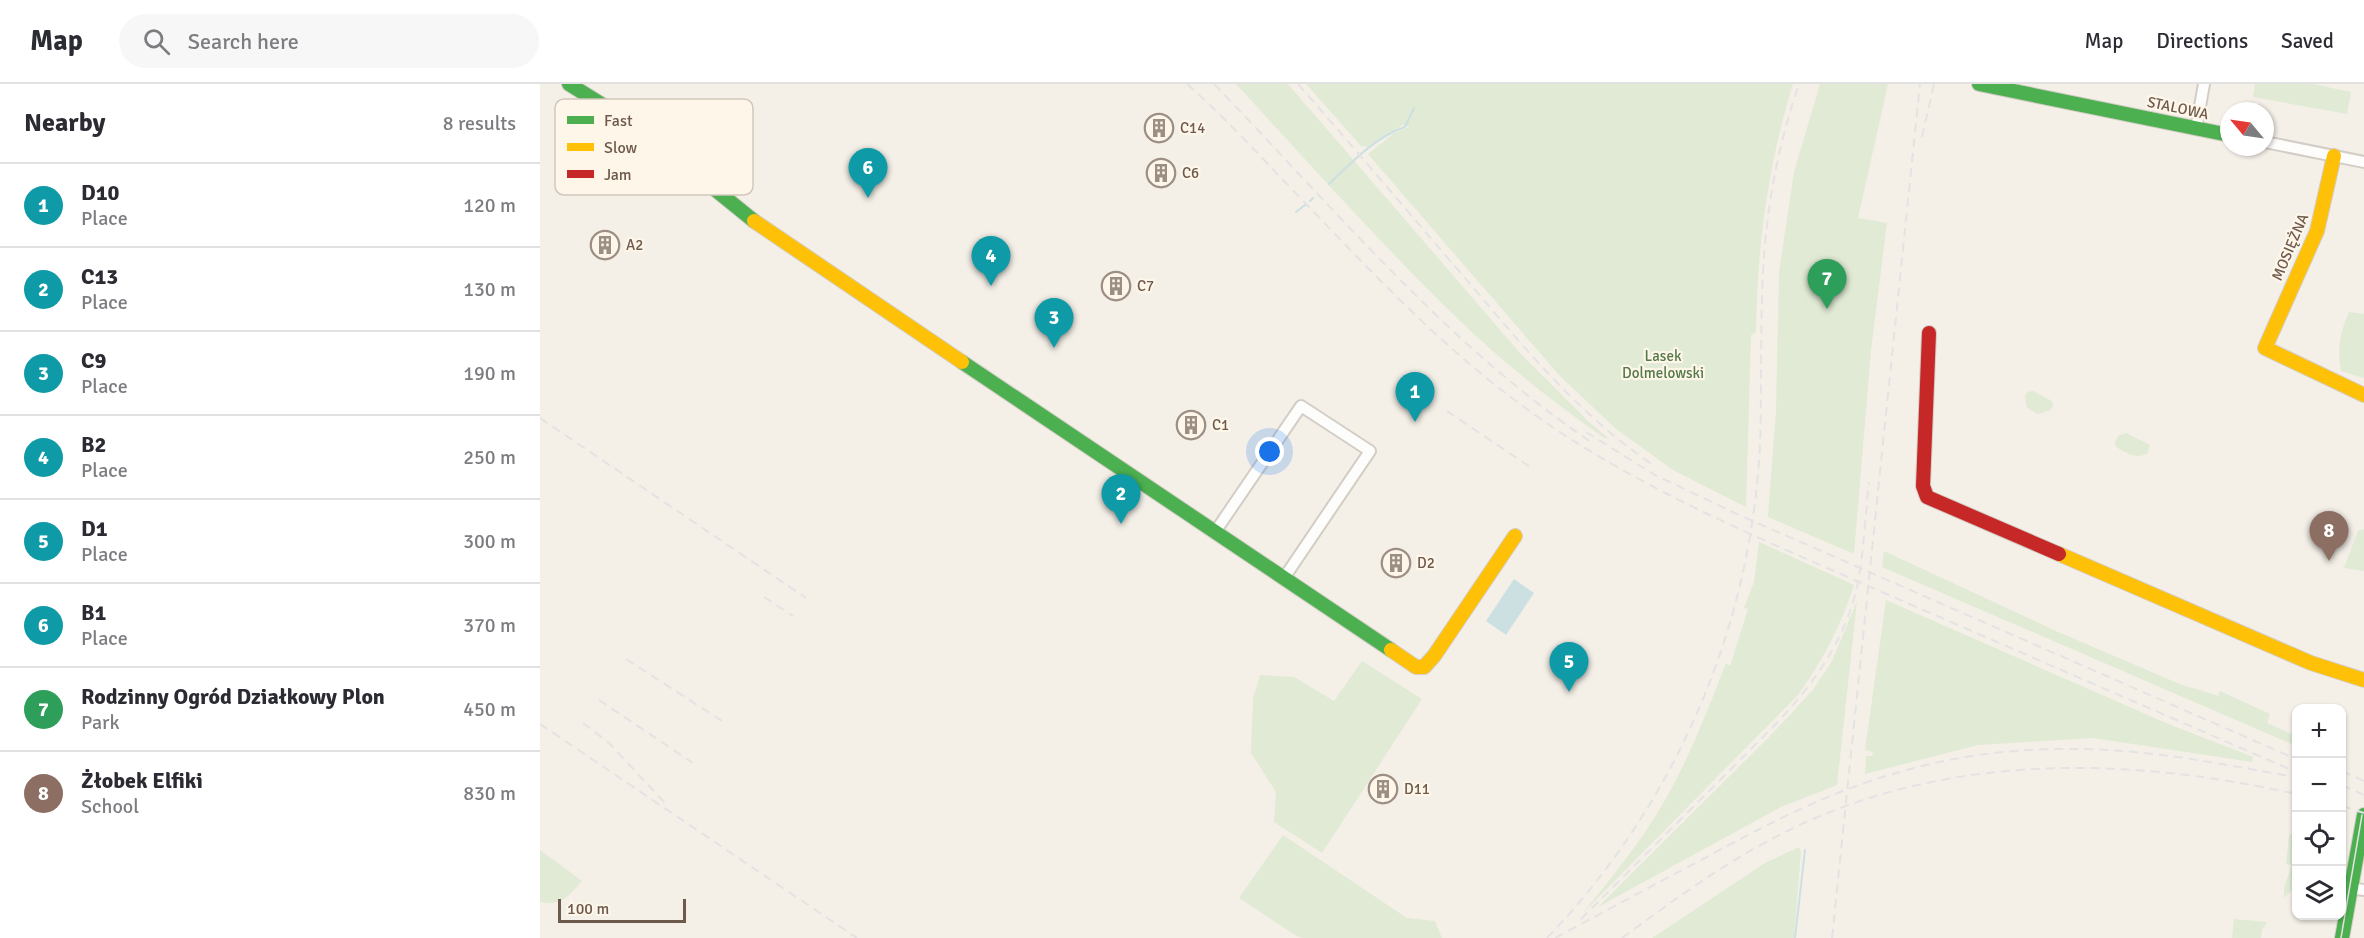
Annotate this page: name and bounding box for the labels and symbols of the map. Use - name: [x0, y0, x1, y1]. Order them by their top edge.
- street label: STALOWA: [2146, 93, 2210, 123]
- legend: [555, 99, 753, 195]
- north arrow: [2220, 102, 2274, 156]
- text: Fast: [604, 111, 633, 131]
- building icon: C14: [1143, 112, 1175, 144]
- place label: C14: [1180, 119, 1205, 137]
- text: Slow: [604, 138, 638, 158]
- pin: 6: [848, 148, 888, 198]
- building icon: C6: [1145, 157, 1177, 189]
- place label: C6: [1182, 164, 1199, 182]
- text: Jam: [604, 165, 632, 185]
- street label: MOSIĘŻNA: [2268, 211, 2312, 283]
- building icon: A2: [589, 229, 621, 261]
- place label: A2: [626, 236, 643, 254]
- pin: 4: [972, 236, 1010, 286]
- pin: 7: [1808, 260, 1846, 309]
- building icon: C7: [1100, 270, 1132, 302]
- place label: C7: [1137, 277, 1154, 295]
- pin: 3: [1034, 298, 1074, 348]
- park label: Lasek Dolmelowski: [1622, 347, 1704, 382]
- pin: 1: [1396, 372, 1434, 422]
- building icon: C1: [1175, 409, 1207, 441]
- place label: C1: [1212, 416, 1229, 434]
- your location: [1255, 437, 1284, 466]
- pin: 2: [1102, 474, 1140, 524]
- pin: 8: [2310, 512, 2348, 561]
- building icon: D2: [1380, 547, 1412, 579]
- place label: D2: [1417, 554, 1435, 572]
- pin: 5: [1550, 642, 1588, 692]
- building icon: D11: [1367, 773, 1399, 805]
- place label: D11: [1404, 780, 1430, 798]
- scale bar: [558, 896, 686, 924]

